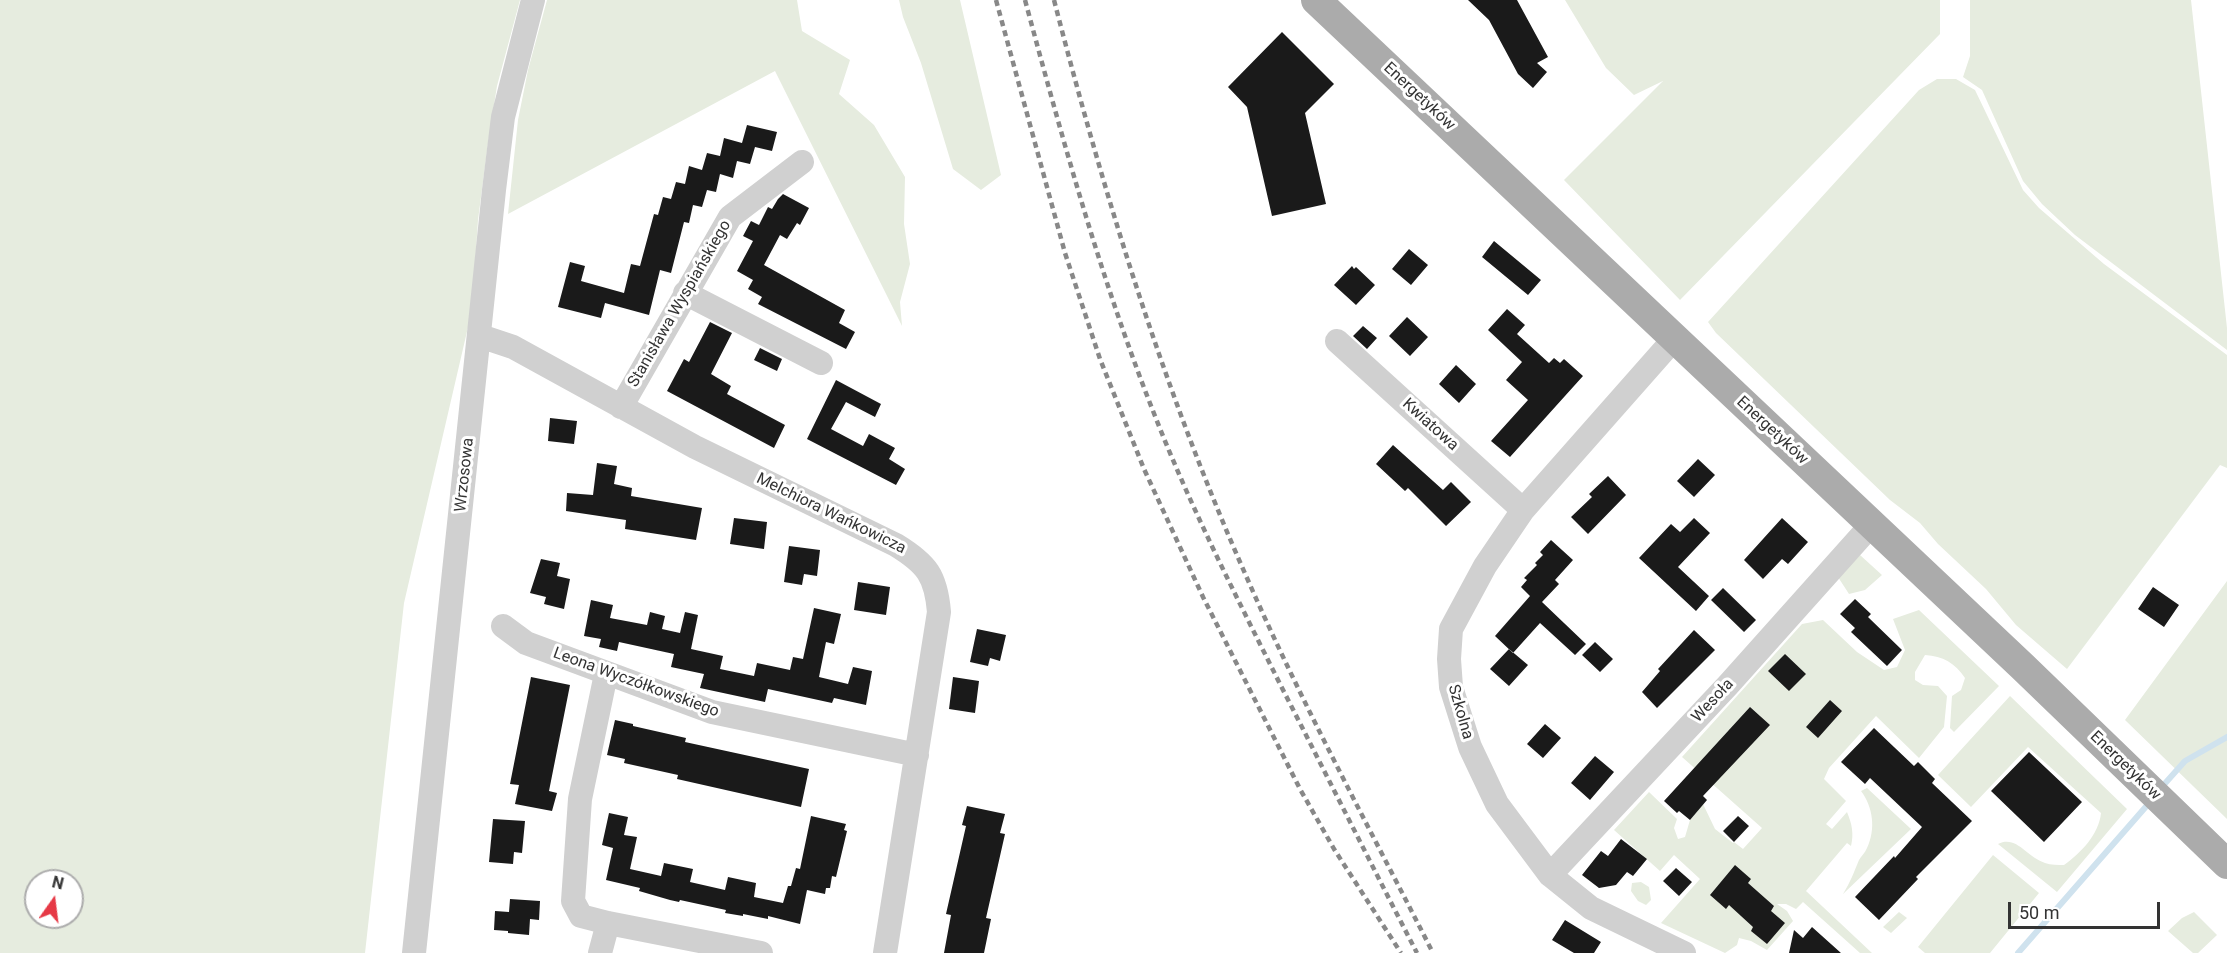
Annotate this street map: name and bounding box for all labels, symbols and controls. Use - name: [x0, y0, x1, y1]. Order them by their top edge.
- street label: Energetyków: [1379, 59, 1459, 135]
- street label: Stanisława Wyspiańskiego: [624, 217, 736, 391]
- street label: Energetyków: [1732, 393, 1812, 469]
- street label: Kwiatowa: [1398, 395, 1462, 455]
- street label: Wrzosowa: [452, 437, 478, 513]
- street label: Melchiora Wańkowicza: [753, 469, 909, 559]
- street label: Leona Wyczółkowskiego: [550, 644, 722, 722]
- street label: Wesoła: [1688, 675, 1738, 727]
- street label: Szkolna: [1443, 682, 1477, 742]
- street label: Energetyków: [2086, 727, 2164, 805]
- north arrow: [24, 869, 84, 929]
- text: N: [50, 872, 66, 894]
- scale bar: [2011, 890, 2162, 928]
- text: 50 m: [2019, 902, 2059, 923]

